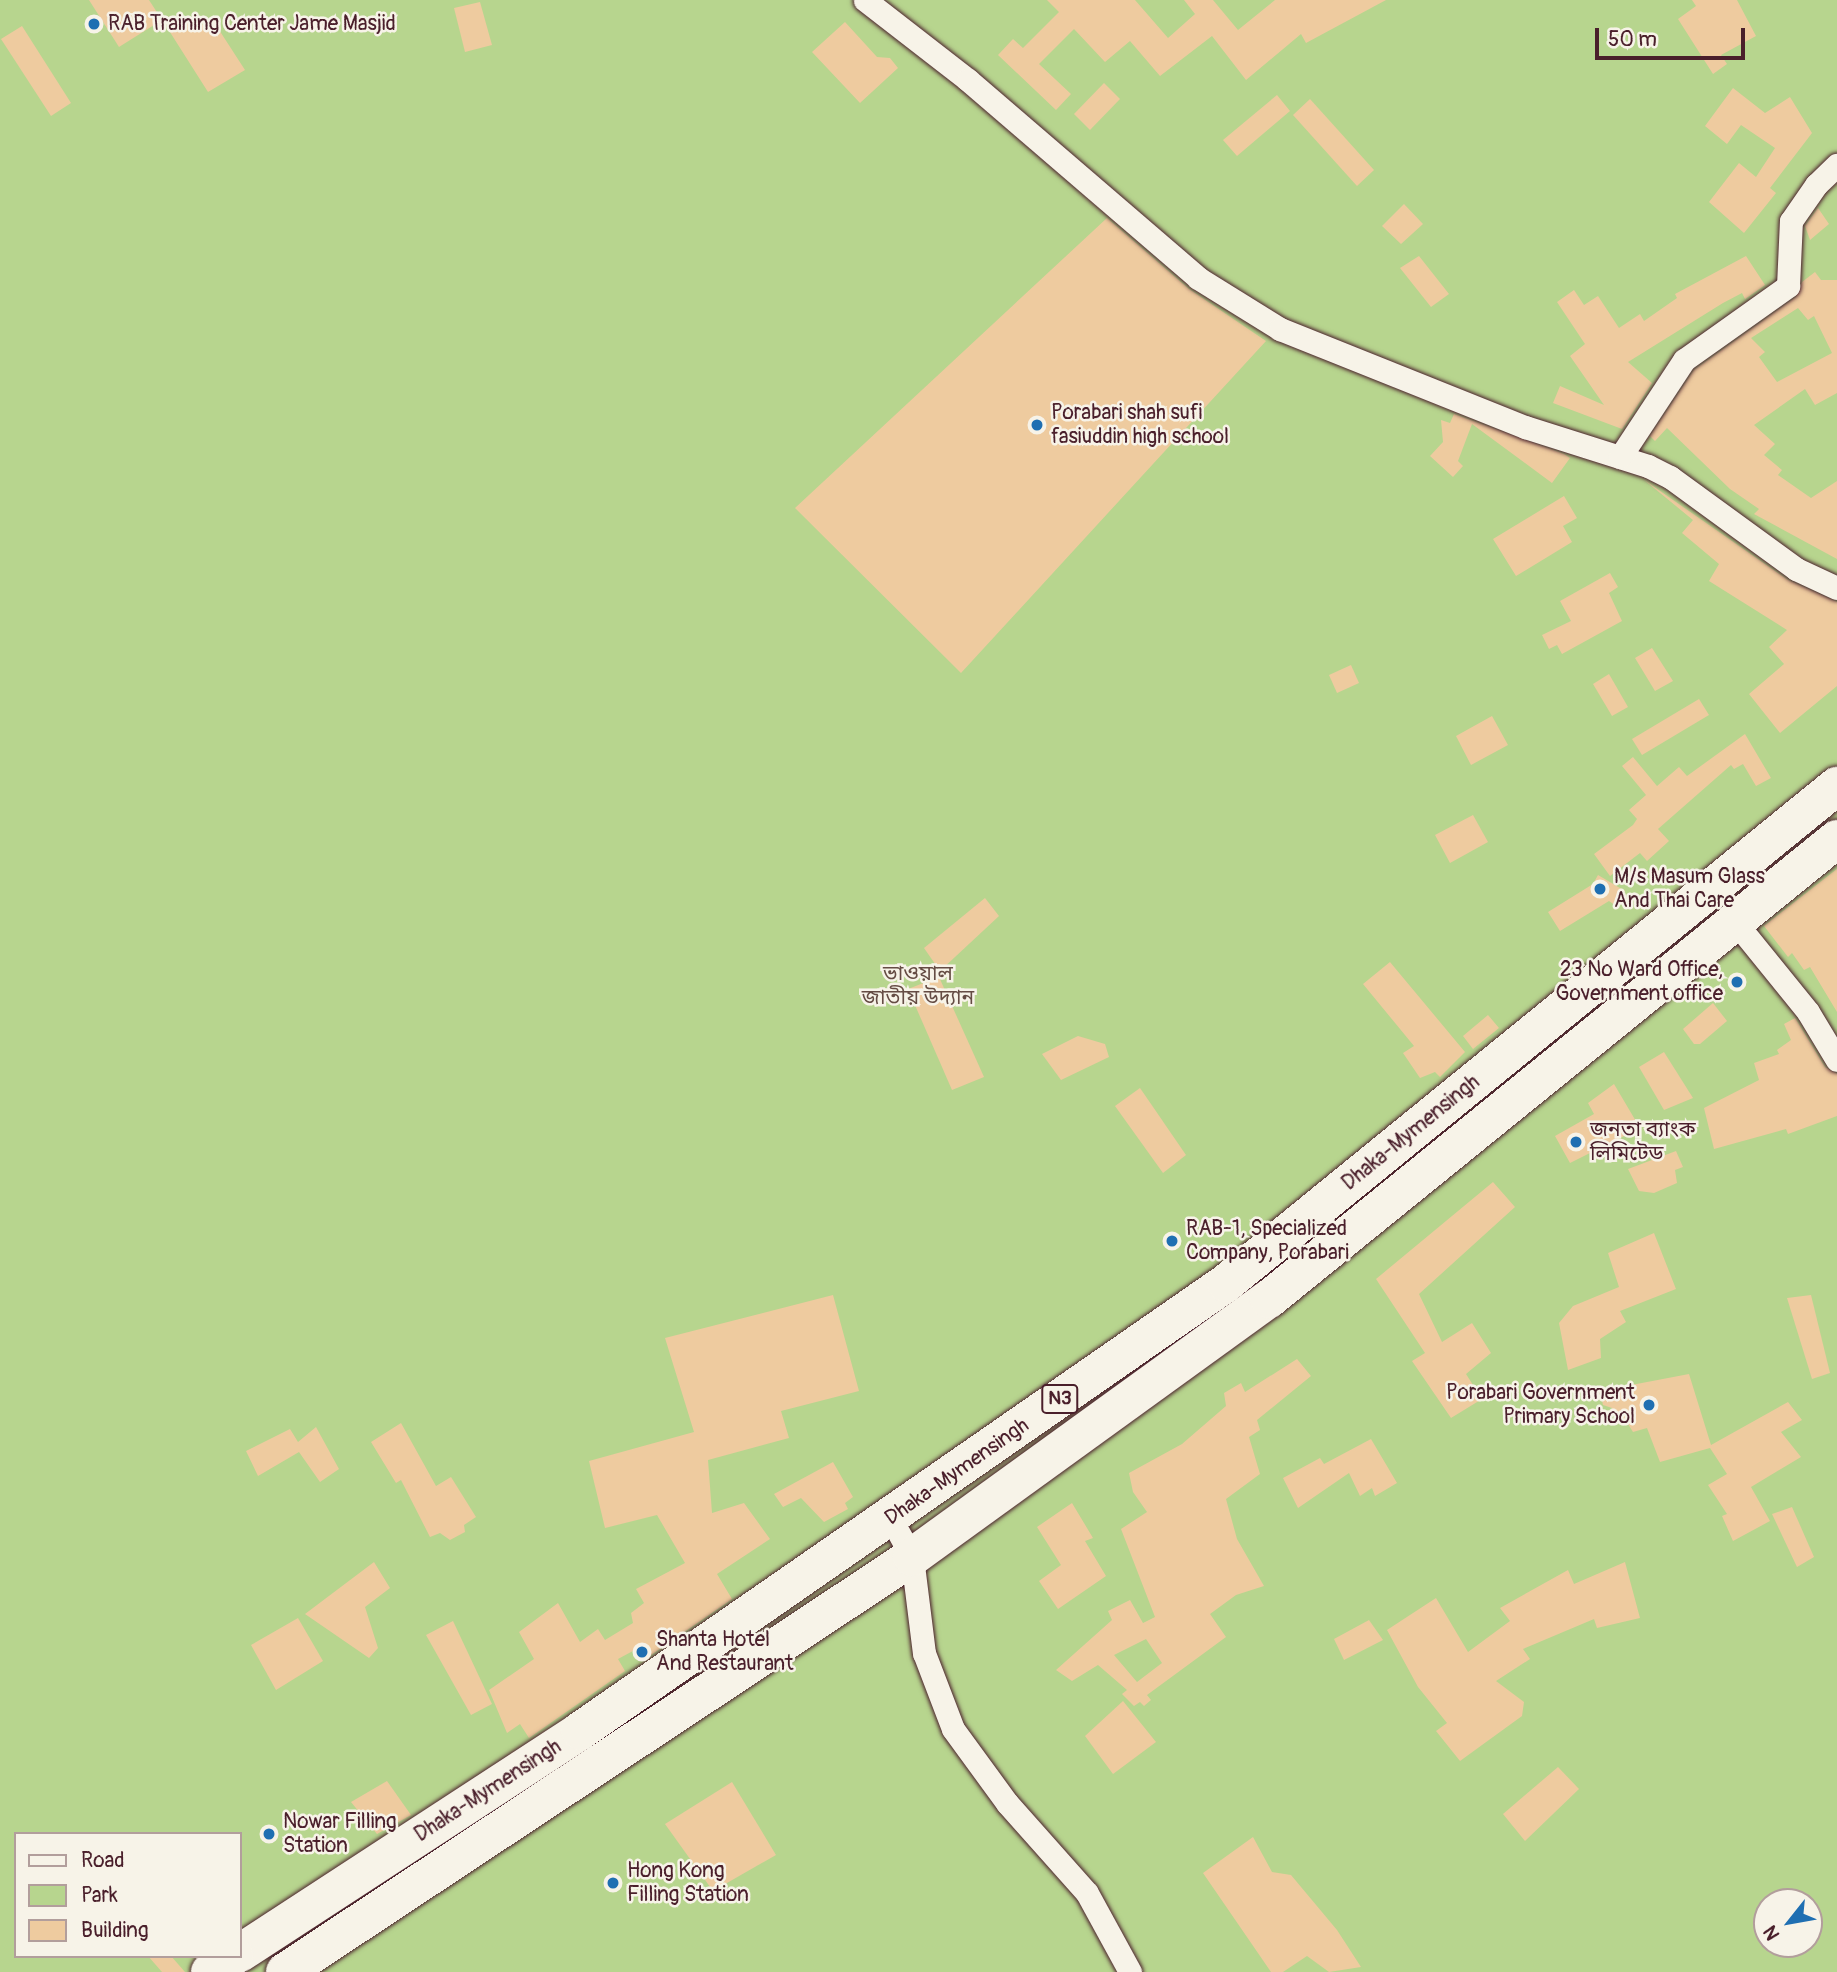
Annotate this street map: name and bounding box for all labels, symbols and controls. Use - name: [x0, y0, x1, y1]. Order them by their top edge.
- place label: RAB Training Center Jame Masjid: [108, 11, 396, 37]
- scale bar: [1599, 14, 1750, 58]
- marker: RAB Training Center Jame Masjid: [86, 16, 102, 32]
- text: 50 m: [1608, 26, 1657, 53]
- place label: Porabari shah sufi fasiuddin high school: [1051, 400, 1229, 450]
- marker: Porabari shah sufi fasiuddin high school: [1029, 417, 1045, 433]
- place label: M/s Masum Glass And Thai Care: [1614, 864, 1765, 914]
- marker: M/s Masum Glass And Thai Care: [1592, 881, 1608, 897]
- place label: 23 No Ward Office, Government office: [1556, 957, 1723, 1007]
- park label: ভাওয়াল জাতীয় উদ্যান: [862, 961, 974, 1011]
- marker: 23 No Ward Office, Government office: [1729, 974, 1745, 990]
- street label: Dhaka-Mymensingh: [1337, 1070, 1485, 1196]
- place label: জনতা ব্যাংক লিমিটেড: [1590, 1117, 1696, 1167]
- marker: জনতা ব্যাংক লিমিটেড: [1568, 1134, 1584, 1150]
- place label: RAB-1, Specialized Company, Porabari: [1186, 1216, 1349, 1266]
- marker: RAB-1, Specialized Company, Porabari: [1164, 1233, 1180, 1249]
- place label: Porabari Government Primary School: [1446, 1380, 1635, 1430]
- road number: N3: [1041, 1384, 1079, 1414]
- marker: Porabari Government Primary School: [1641, 1397, 1657, 1413]
- street label: Dhaka-Mymensingh: [880, 1413, 1034, 1531]
- place label: Shanta Hotel And Restaurant: [656, 1627, 793, 1677]
- marker: Shanta Hotel And Restaurant: [634, 1644, 650, 1660]
- street label: Dhaka-Mymensingh: [410, 1734, 566, 1848]
- place label: Nowar Filling Station: [283, 1809, 397, 1859]
- marker: Nowar Filling Station: [261, 1826, 277, 1842]
- legend: [14, 1832, 242, 1958]
- text: Road: [81, 1847, 125, 1874]
- place label: Hong Kong Filling Station: [627, 1858, 749, 1908]
- marker: Hong Kong Filling Station: [605, 1875, 621, 1891]
- text: Park: [81, 1882, 118, 1909]
- north arrow: [1753, 1888, 1823, 1958]
- text: Building: [81, 1917, 148, 1944]
- text: N: [1758, 1921, 1785, 1944]

